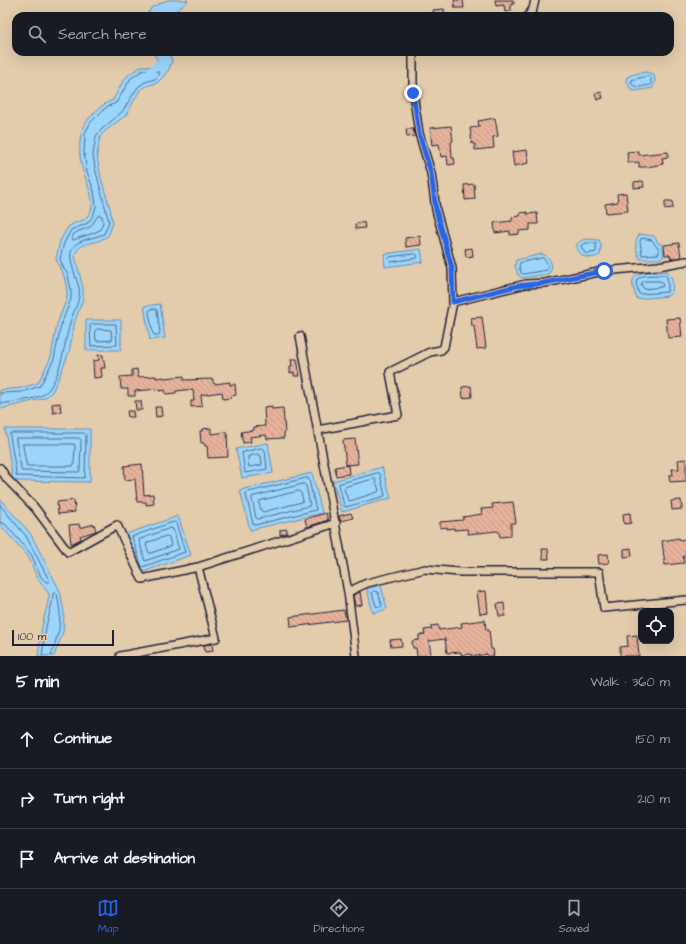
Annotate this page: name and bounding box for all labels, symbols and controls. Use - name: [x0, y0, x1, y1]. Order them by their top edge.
- search box: [12, 12, 674, 56]
- icon: search: [26, 23, 48, 45]
- text: Search here: [58, 24, 147, 45]
- route end: [404, 84, 422, 102]
- route start: [595, 262, 613, 280]
- map controls: [638, 608, 674, 644]
- button: locate: [638, 608, 674, 644]
- scale bar: [12, 628, 114, 647]
- text: 100 m: [18, 629, 46, 644]
- text: 5 min: [16, 670, 59, 694]
- text: Walk · 360 m: [591, 673, 670, 691]
- icon: ahead: [16, 728, 38, 750]
- text: Continue: [54, 728, 112, 749]
- text: 150 m: [636, 730, 670, 748]
- icon: right: [16, 788, 38, 810]
- text: Turn right: [54, 788, 125, 809]
- text: 210 m: [637, 790, 670, 808]
- icon: arrive: [16, 848, 38, 870]
- text: Arrive at destination: [54, 848, 195, 869]
- tab: Map: [97, 897, 119, 936]
- tab: Directions: [313, 897, 365, 936]
- tab: Saved: [559, 897, 589, 936]

